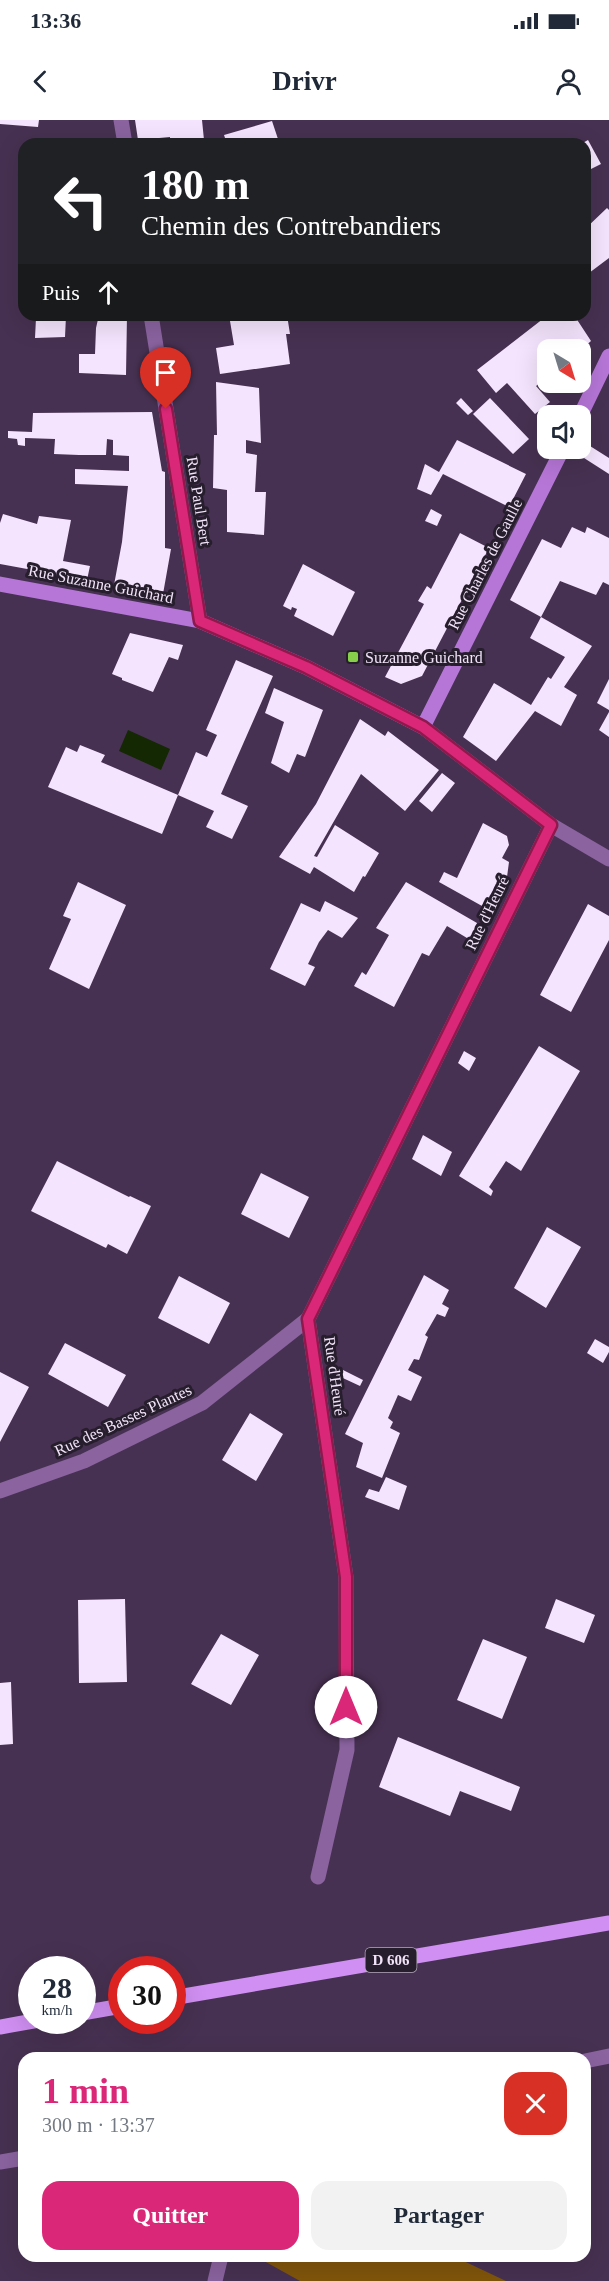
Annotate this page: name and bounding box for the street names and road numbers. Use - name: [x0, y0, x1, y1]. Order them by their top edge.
- street label: Rue Paul Bert: [184, 455, 215, 547]
- street label: Rue Charles de Gaulle: [445, 496, 525, 632]
- street label: Rue Suzanne Guichard: [27, 562, 175, 606]
- street label: Rue d'Heuré: [462, 873, 512, 953]
- street label: Rue d'Heuré: [321, 1335, 349, 1417]
- street label: Rue des Basses Plantes: [52, 1381, 194, 1459]
- road number: D 606: [366, 1948, 416, 1972]

